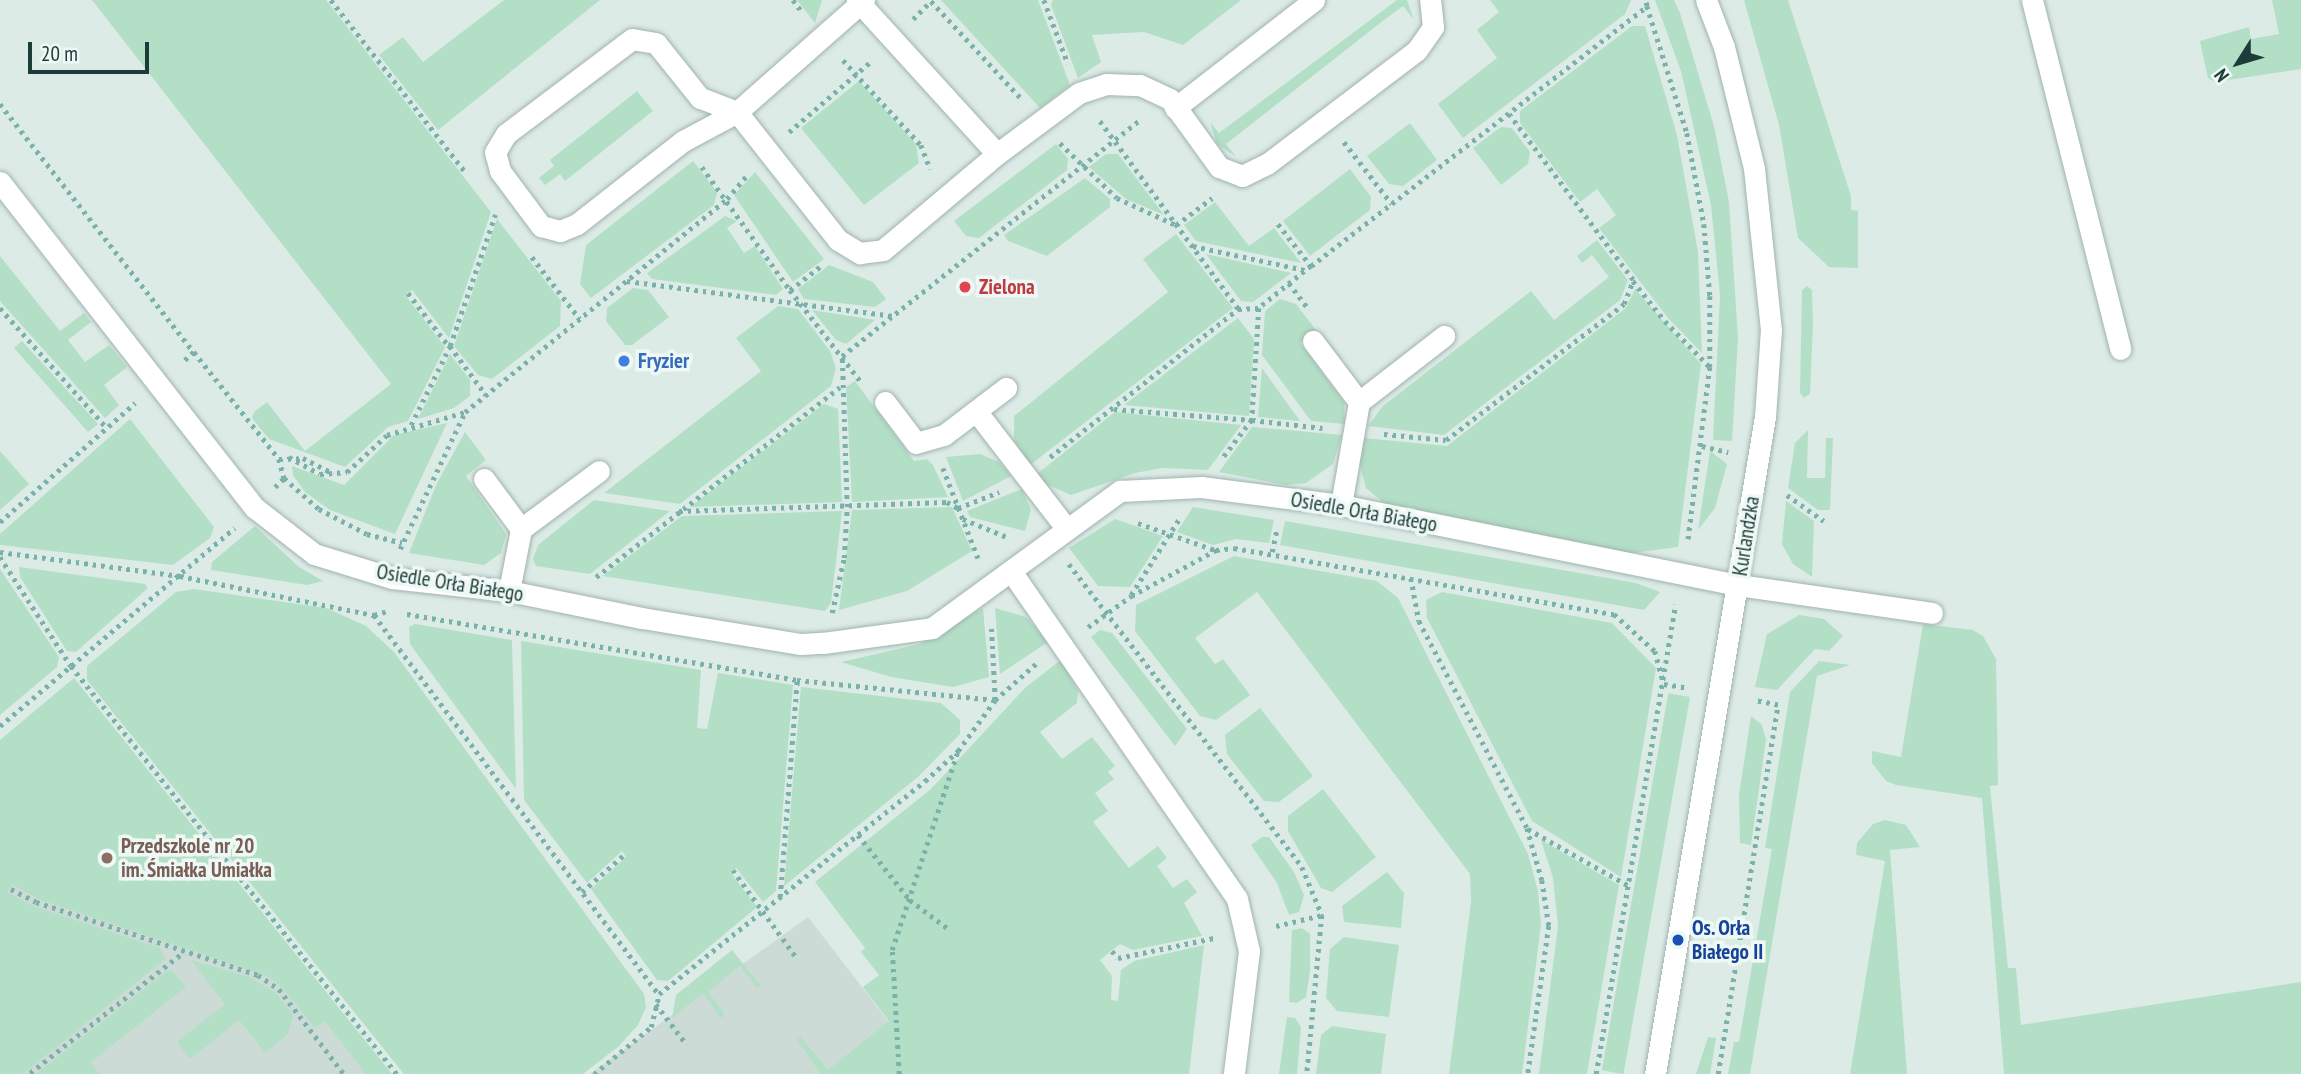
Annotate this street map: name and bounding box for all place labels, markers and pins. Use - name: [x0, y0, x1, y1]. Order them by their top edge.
- place label: Zielona: [979, 274, 1035, 300]
- marker: Zielona: [957, 279, 973, 295]
- place label: Fryzier: [638, 348, 689, 374]
- marker: Fryzier: [616, 353, 632, 369]
- place label: Przedszkole nr 20 im. Śmiałka Umiałka: [121, 833, 273, 883]
- marker: Przedszkole nr 20 im. Śmiałka Umiałka: [99, 850, 115, 866]
- place label: Os. Orła Białego II: [1692, 915, 1763, 965]
- marker: Os. Orła Białego II: [1670, 932, 1686, 948]

